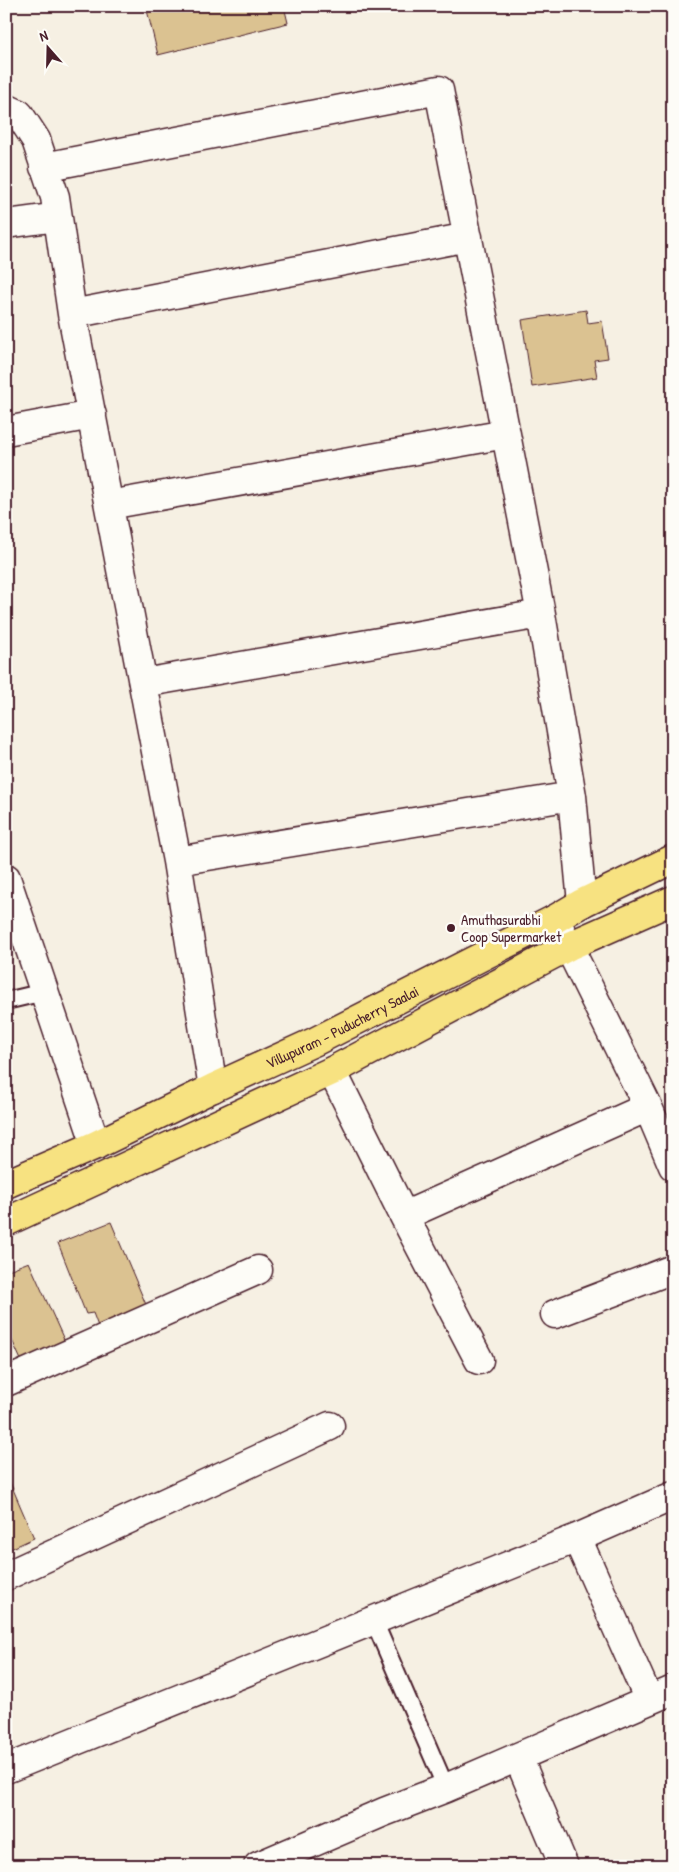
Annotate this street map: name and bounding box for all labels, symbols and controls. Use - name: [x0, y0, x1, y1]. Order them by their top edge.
- north arrow: [22, 22, 72, 72]
- text: N: [37, 25, 51, 46]
- place label: Amuthasurabhi Coop Supermarket: [461, 909, 562, 947]
- marker: Amuthasurabhi Coop Supermarket: [445, 922, 457, 934]
- street label: Villupuram - Puducherry Saalai: [262, 980, 422, 1073]

